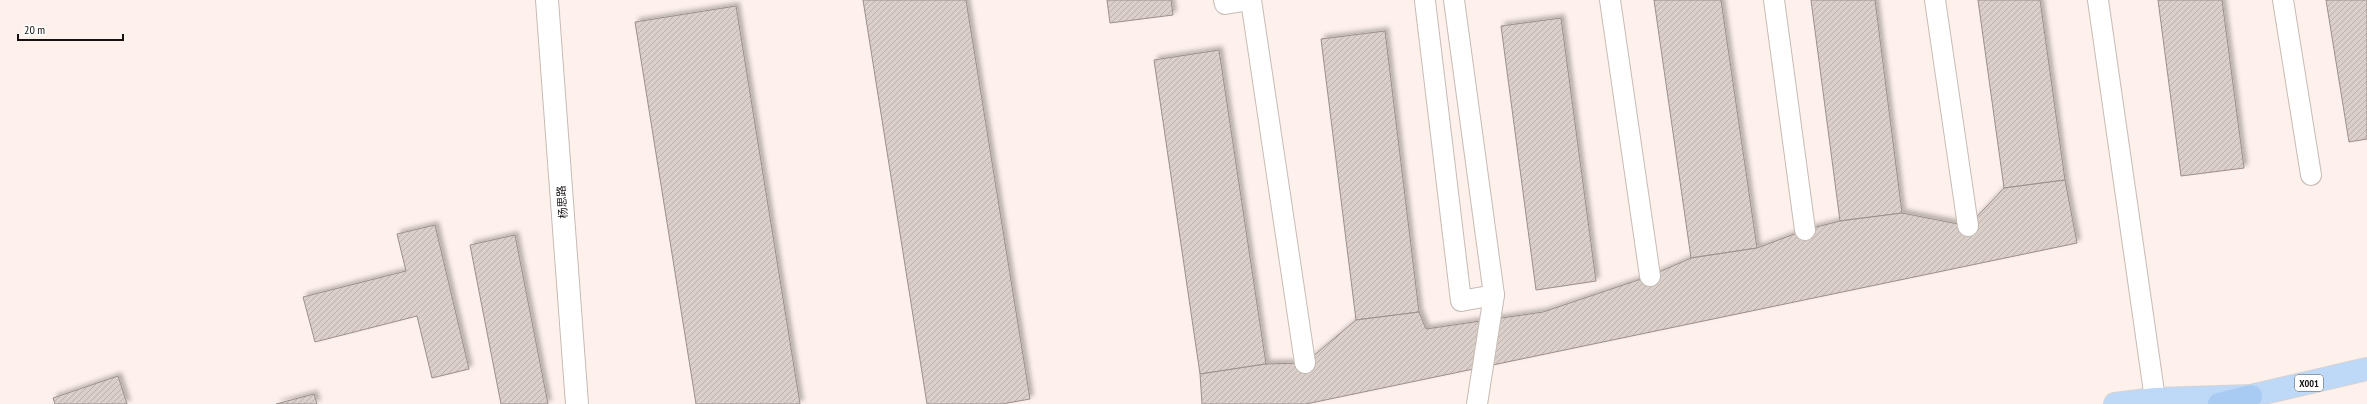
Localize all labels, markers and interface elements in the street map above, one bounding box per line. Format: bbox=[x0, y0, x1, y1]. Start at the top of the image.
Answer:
scale bar bbox=[18, 16, 123, 42]
text: 20 m bbox=[24, 22, 45, 37]
street label: 杨思路 bbox=[554, 185, 570, 219]
road number: X001 bbox=[2295, 375, 2323, 391]

